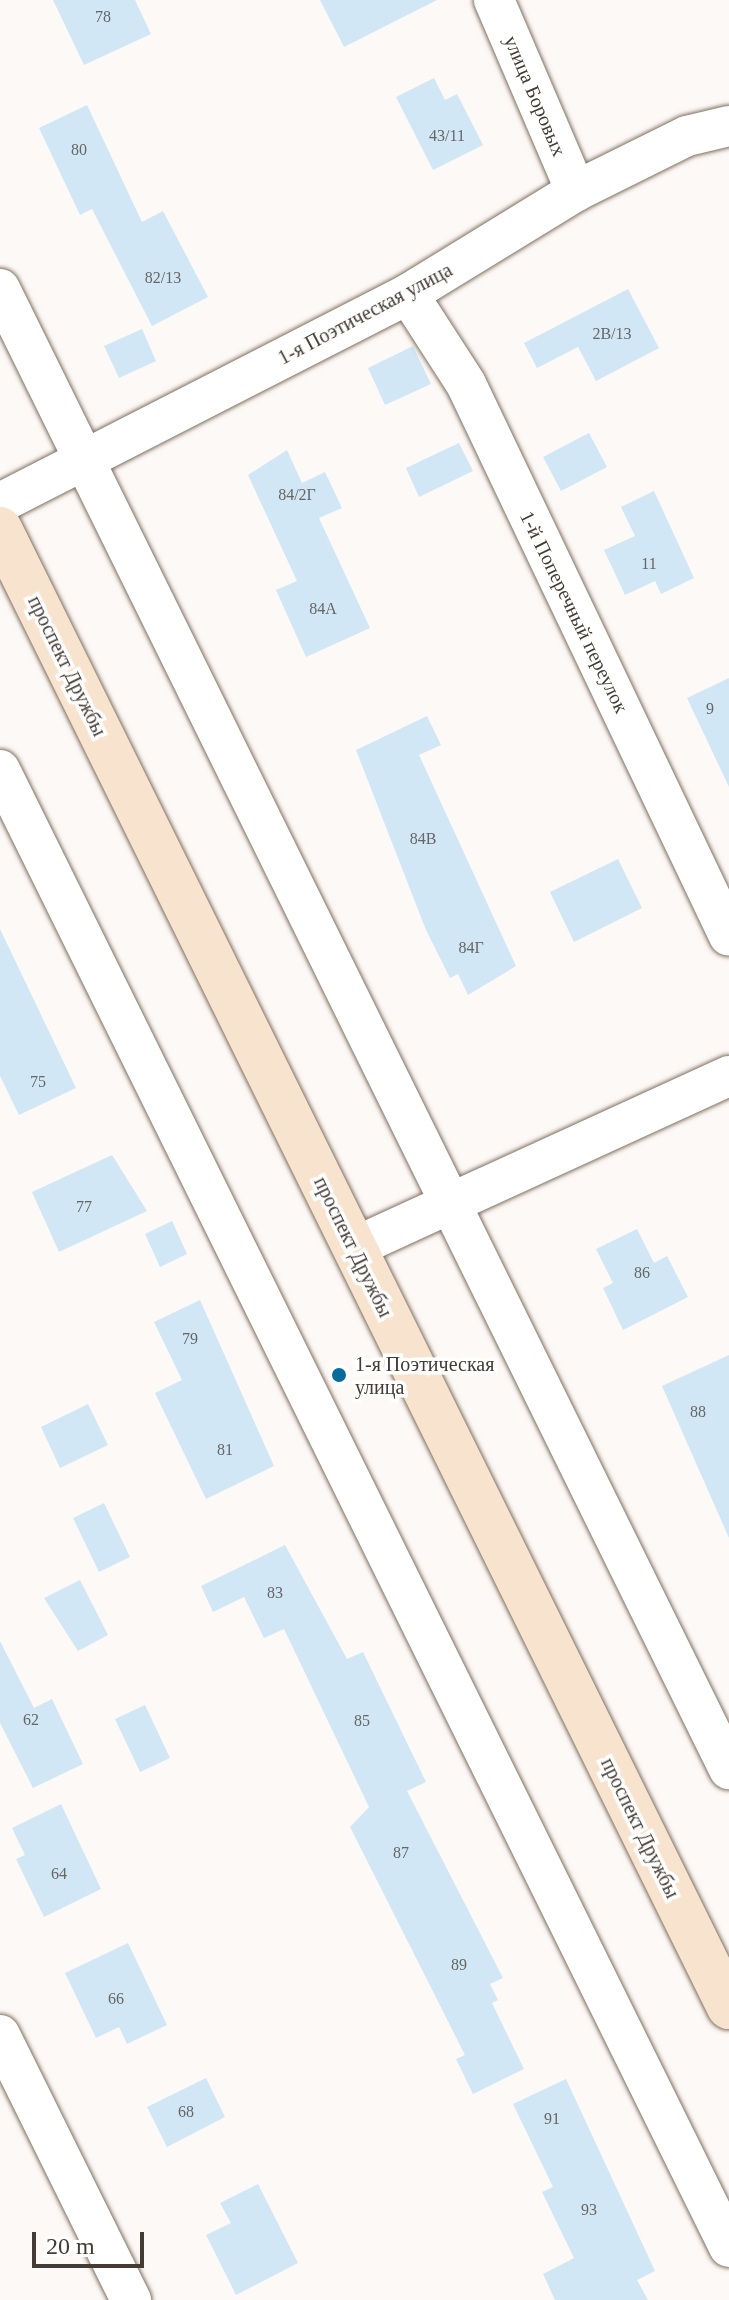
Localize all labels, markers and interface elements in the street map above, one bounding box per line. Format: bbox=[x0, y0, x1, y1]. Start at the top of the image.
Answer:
house number: 78 bbox=[95, 7, 111, 27]
street label: улица Боровых bbox=[499, 32, 571, 160]
house number: 43/11 bbox=[429, 126, 465, 146]
house number: 80 bbox=[71, 140, 87, 160]
street label: 1-я Поэтическая улица bbox=[274, 258, 456, 370]
house number: 82/13 bbox=[145, 268, 181, 288]
house number: 2В/13 bbox=[592, 324, 632, 344]
house number: 84/2Г bbox=[278, 485, 316, 505]
street label: 1-й Поперечный переулок bbox=[515, 507, 633, 717]
house number: 11 bbox=[641, 554, 657, 574]
street label: проспект Дружбы bbox=[23, 592, 111, 740]
house number: 84А bbox=[309, 599, 337, 619]
house number: 9 bbox=[706, 699, 714, 719]
house number: 84В bbox=[410, 829, 436, 849]
house number: 84Г bbox=[458, 938, 484, 958]
house number: 75 bbox=[30, 1072, 46, 1092]
street label: проспект Дружбы bbox=[309, 1173, 397, 1321]
house number: 77 bbox=[76, 1197, 92, 1217]
house number: 86 bbox=[634, 1263, 650, 1283]
house number: 79 bbox=[182, 1329, 198, 1349]
place label: 1-я Поэтическая улица bbox=[355, 1352, 494, 1399]
marker: 1-я Поэтическая улица bbox=[330, 1366, 348, 1384]
house number: 88 bbox=[690, 1402, 706, 1422]
house number: 81 bbox=[217, 1440, 233, 1460]
house number: 83 bbox=[267, 1583, 283, 1603]
house number: 62 bbox=[23, 1710, 39, 1730]
house number: 85 bbox=[354, 1711, 370, 1731]
street label: проспект Дружбы bbox=[596, 1754, 684, 1902]
house number: 87 bbox=[393, 1843, 409, 1863]
house number: 64 bbox=[51, 1864, 67, 1884]
house number: 89 bbox=[451, 1955, 467, 1975]
house number: 66 bbox=[108, 1989, 124, 2009]
house number: 68 bbox=[178, 2102, 194, 2122]
house number: 91 bbox=[544, 2109, 560, 2129]
house number: 93 bbox=[581, 2200, 597, 2220]
scale bar bbox=[36, 2216, 148, 2266]
text: 20 m bbox=[46, 2233, 95, 2259]

